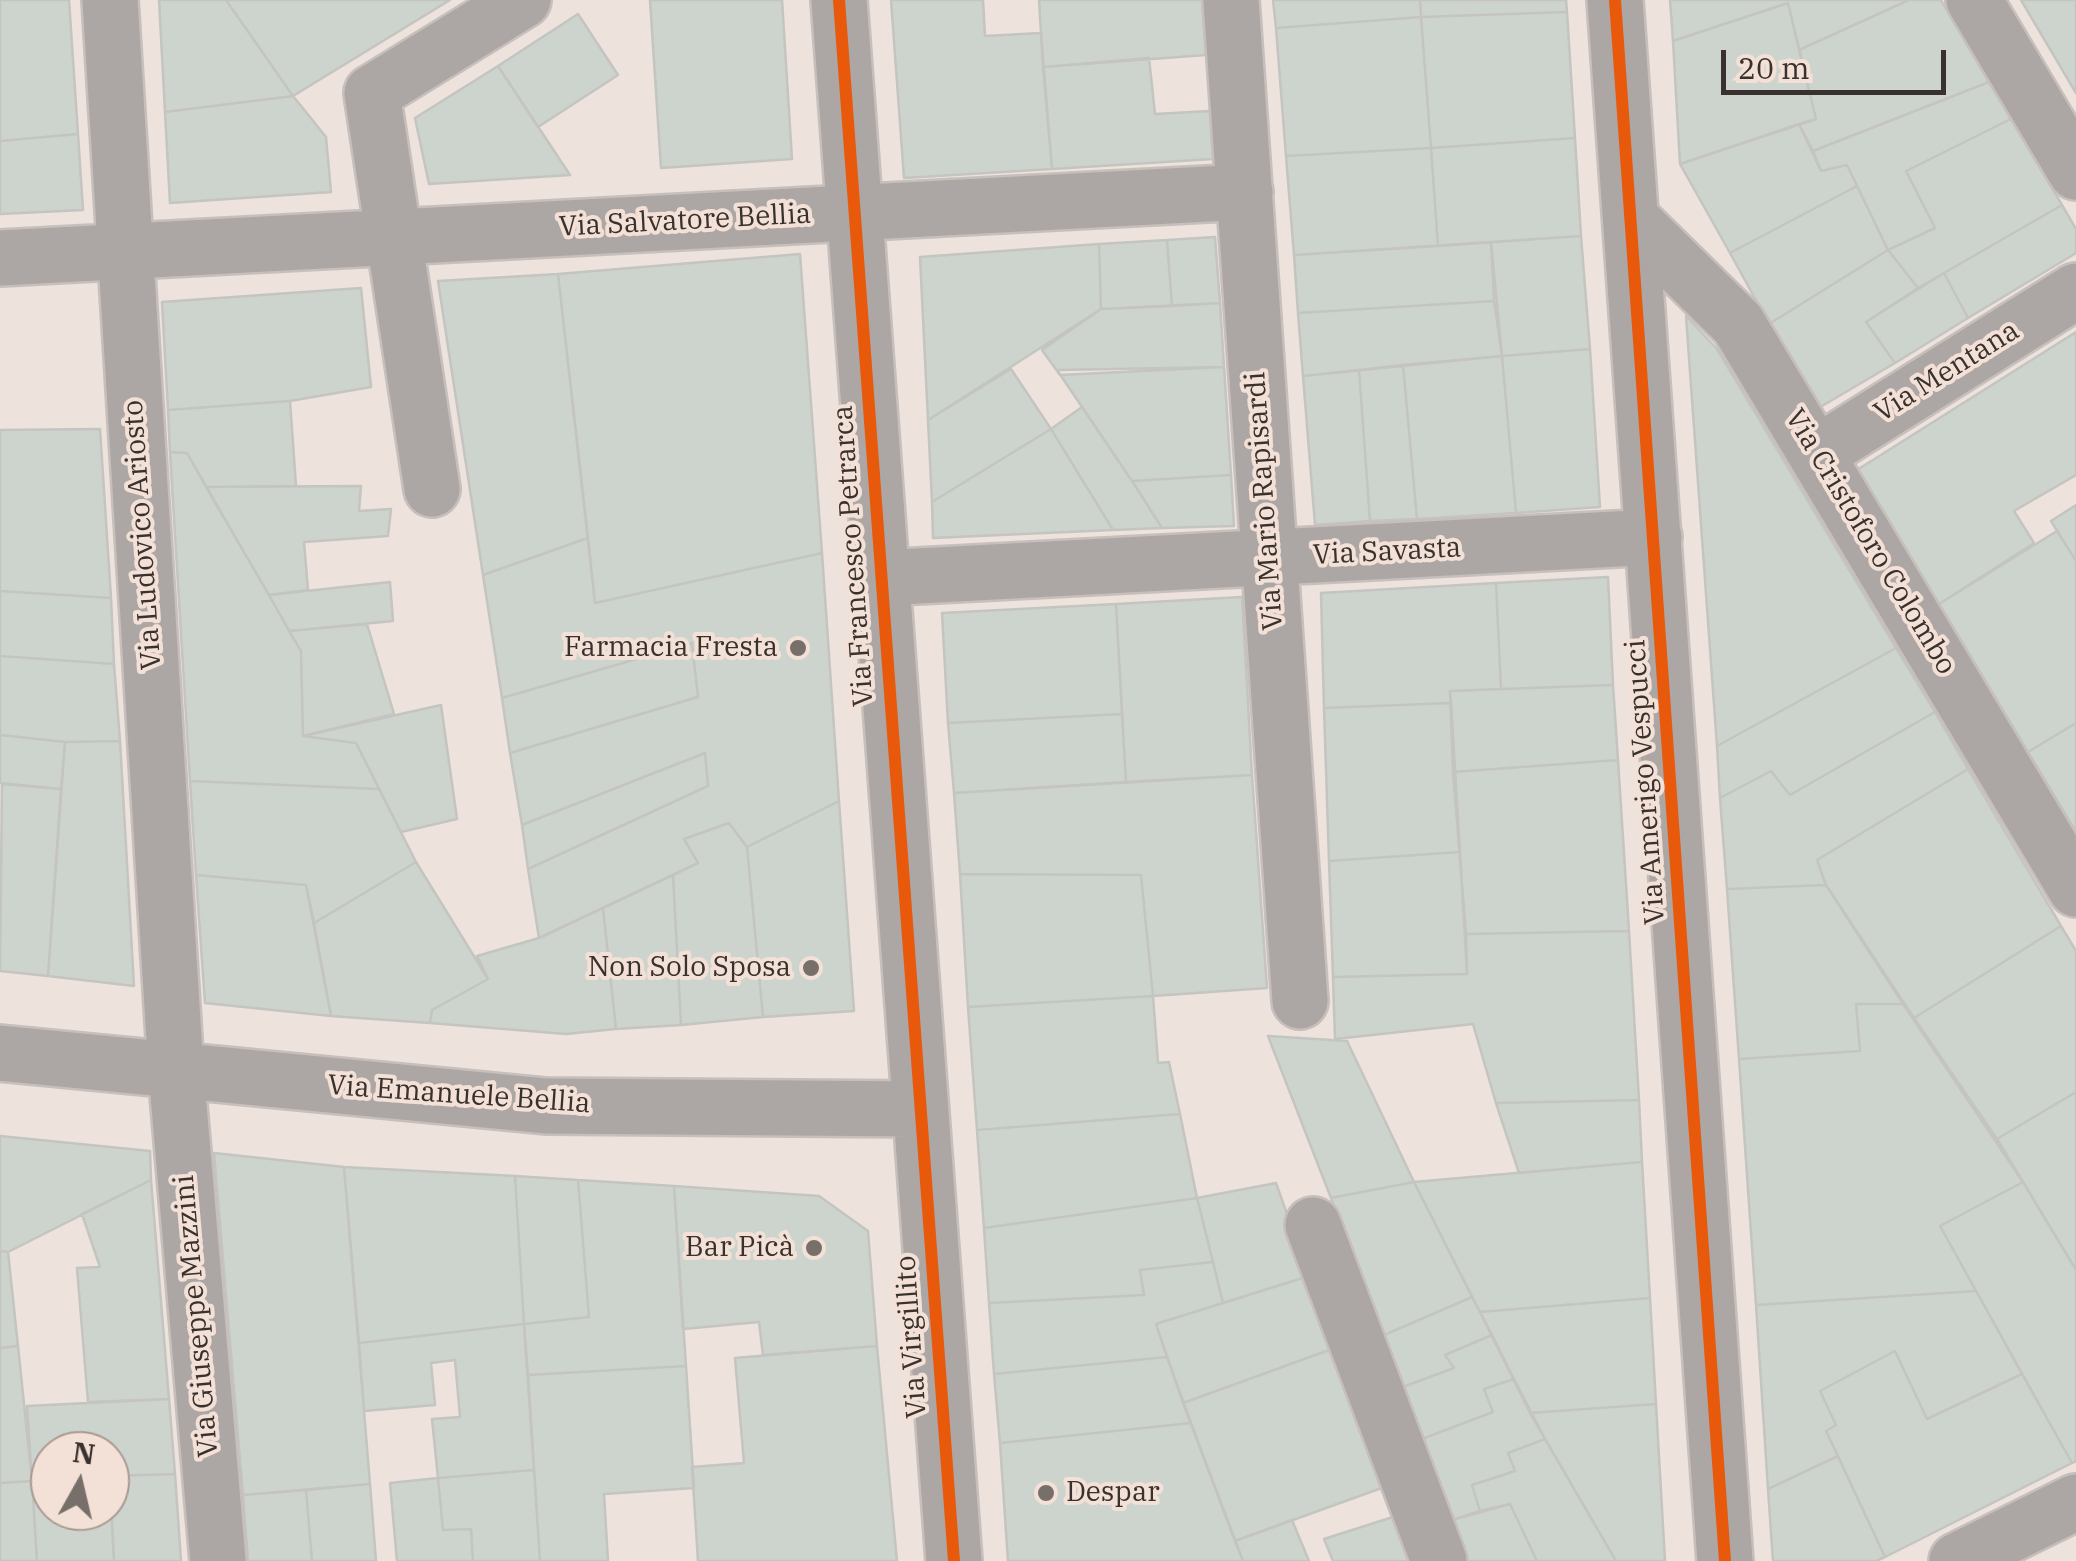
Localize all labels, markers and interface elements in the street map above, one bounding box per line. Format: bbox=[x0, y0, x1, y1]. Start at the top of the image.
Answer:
scale bar bbox=[1726, 30, 1951, 92]
text: 20 m bbox=[1738, 48, 1810, 87]
street label: Via Salvatore Bellia bbox=[558, 198, 812, 244]
street label: Via Mentana bbox=[1868, 314, 2026, 430]
street label: Via Mario Rapisardi bbox=[1239, 371, 1291, 631]
street label: Via Ludovico Ariosto bbox=[117, 399, 169, 671]
street label: Via Cristoforo Colombo bbox=[1777, 403, 1963, 681]
street label: Via Francesco Petrarca bbox=[827, 404, 881, 708]
street label: Via Savasta bbox=[1312, 531, 1462, 573]
place label: Farmacia Fresta bbox=[564, 631, 778, 665]
marker: Farmacia Fresta bbox=[787, 637, 809, 659]
street label: Via Amerigo Vespucci bbox=[1619, 638, 1673, 926]
place label: Non Solo Sposa bbox=[588, 951, 791, 985]
marker: Non Solo Sposa bbox=[800, 957, 822, 979]
street label: Via Emanuele Bellia bbox=[326, 1069, 592, 1121]
street label: Via Giuseppe Mazzini bbox=[168, 1173, 226, 1459]
place label: Bar Picà bbox=[685, 1231, 794, 1265]
marker: Bar Picà bbox=[803, 1237, 825, 1259]
street label: Via Virgillito bbox=[890, 1254, 934, 1420]
north arrow bbox=[30, 1431, 130, 1531]
text: N bbox=[70, 1433, 98, 1473]
place label: Despar bbox=[1066, 1476, 1160, 1510]
marker: Despar bbox=[1035, 1482, 1057, 1504]

